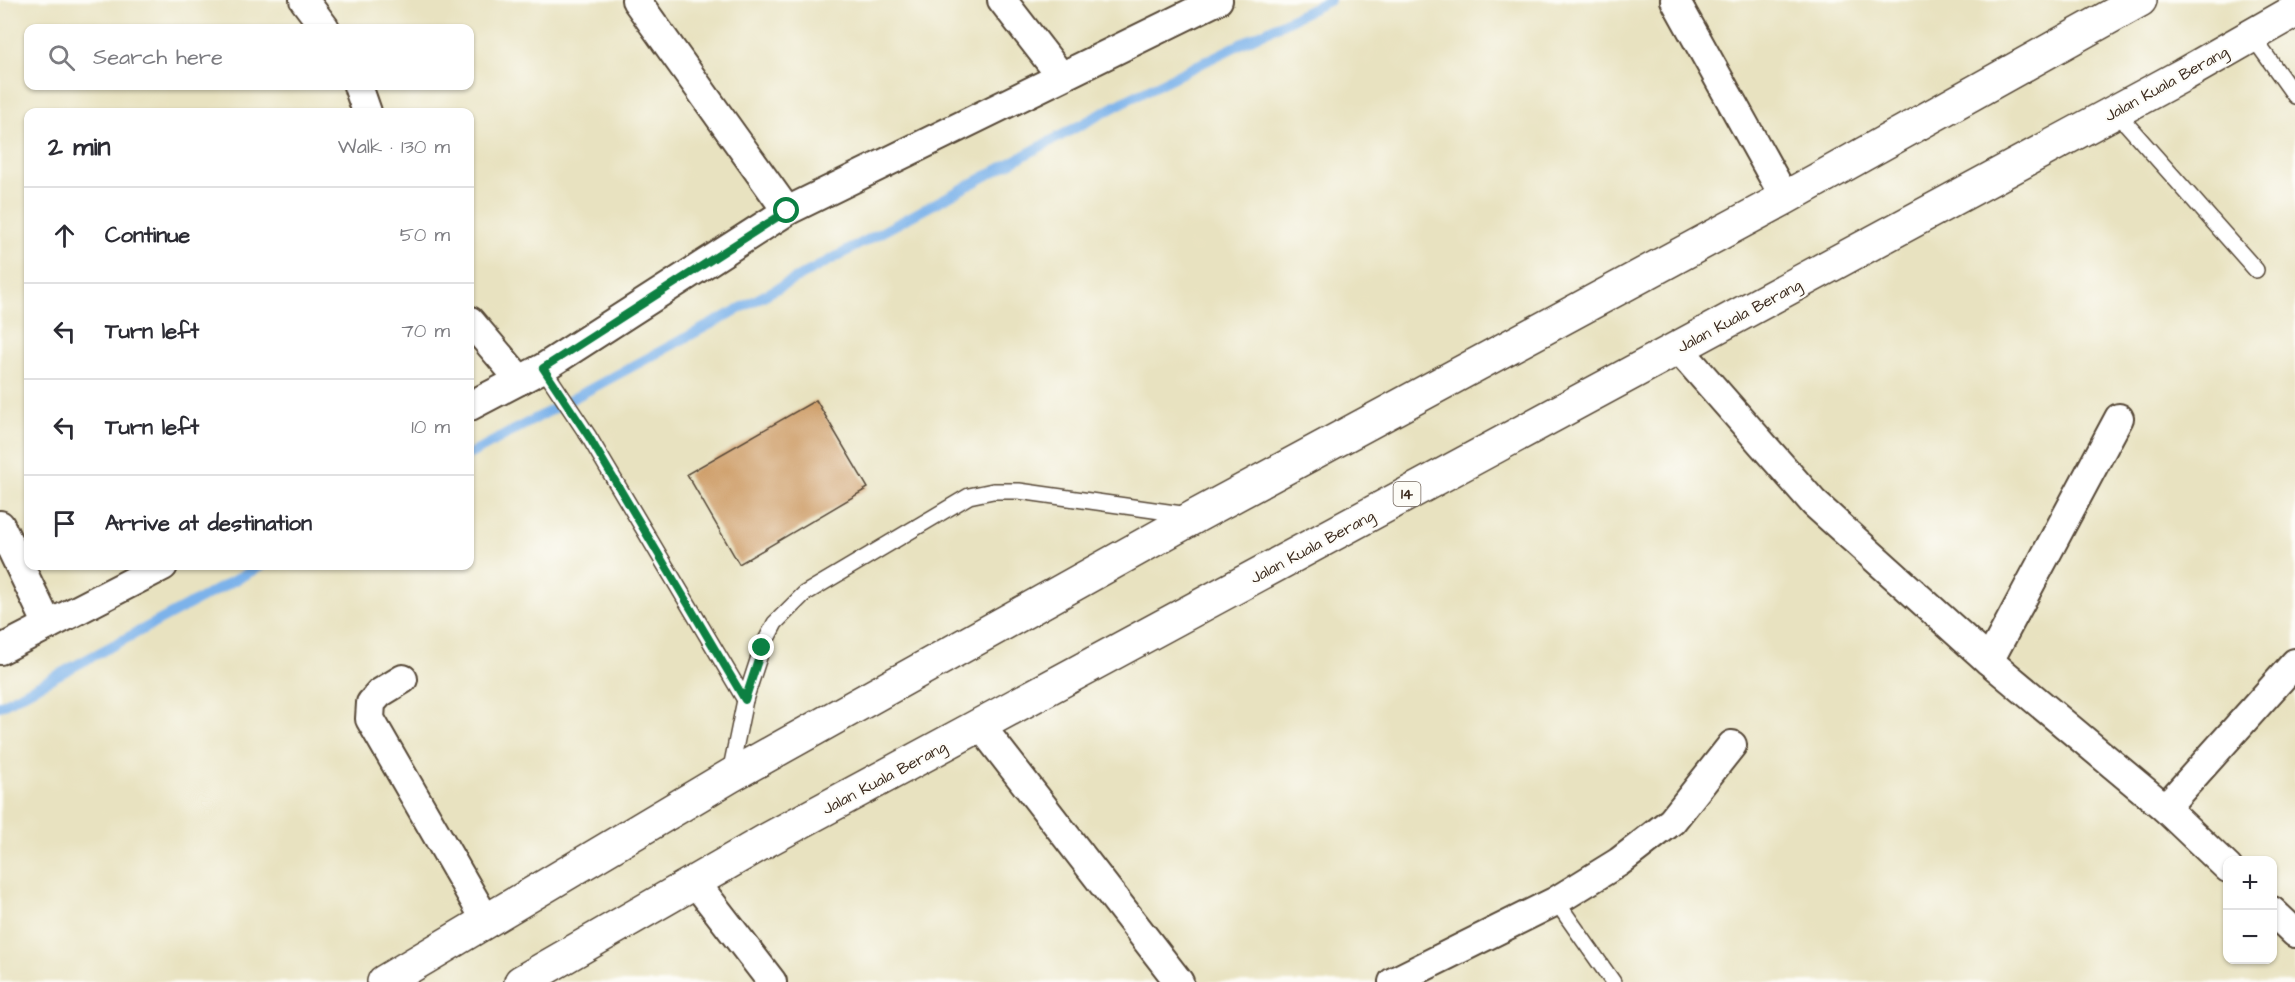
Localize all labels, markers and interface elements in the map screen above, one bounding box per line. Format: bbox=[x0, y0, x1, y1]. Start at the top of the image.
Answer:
search box bbox=[24, 24, 474, 90]
icon: search bbox=[45, 41, 78, 74]
street label: Jalan Kuala Berang bbox=[2101, 41, 2233, 128]
text: Search here bbox=[93, 42, 223, 73]
text: 2 min bbox=[48, 129, 110, 165]
text: Walk · 130 m bbox=[338, 133, 450, 161]
route start bbox=[773, 197, 799, 223]
icon: ahead bbox=[48, 219, 81, 252]
text: Continue bbox=[105, 220, 190, 251]
text: 50 m bbox=[400, 221, 450, 249]
street label: Jalan Kuala Berang bbox=[1673, 274, 1806, 359]
icon: left bbox=[48, 315, 81, 348]
text: Turn left bbox=[105, 316, 199, 347]
text: 70 m bbox=[402, 317, 450, 345]
icon: left bbox=[48, 411, 81, 444]
text: Turn left bbox=[105, 412, 199, 443]
text: 10 m bbox=[411, 413, 450, 441]
road number: 14 bbox=[1394, 482, 1420, 506]
street label: Jalan Kuala Berang bbox=[1246, 505, 1379, 590]
icon: arrive bbox=[48, 507, 81, 540]
text: Arrive at destination bbox=[105, 508, 312, 539]
route end bbox=[748, 634, 774, 660]
street label: Jalan Kuala Berang bbox=[818, 736, 951, 821]
map controls bbox=[2223, 856, 2277, 964]
button: + bbox=[2223, 856, 2277, 910]
button: − bbox=[2223, 910, 2277, 964]

